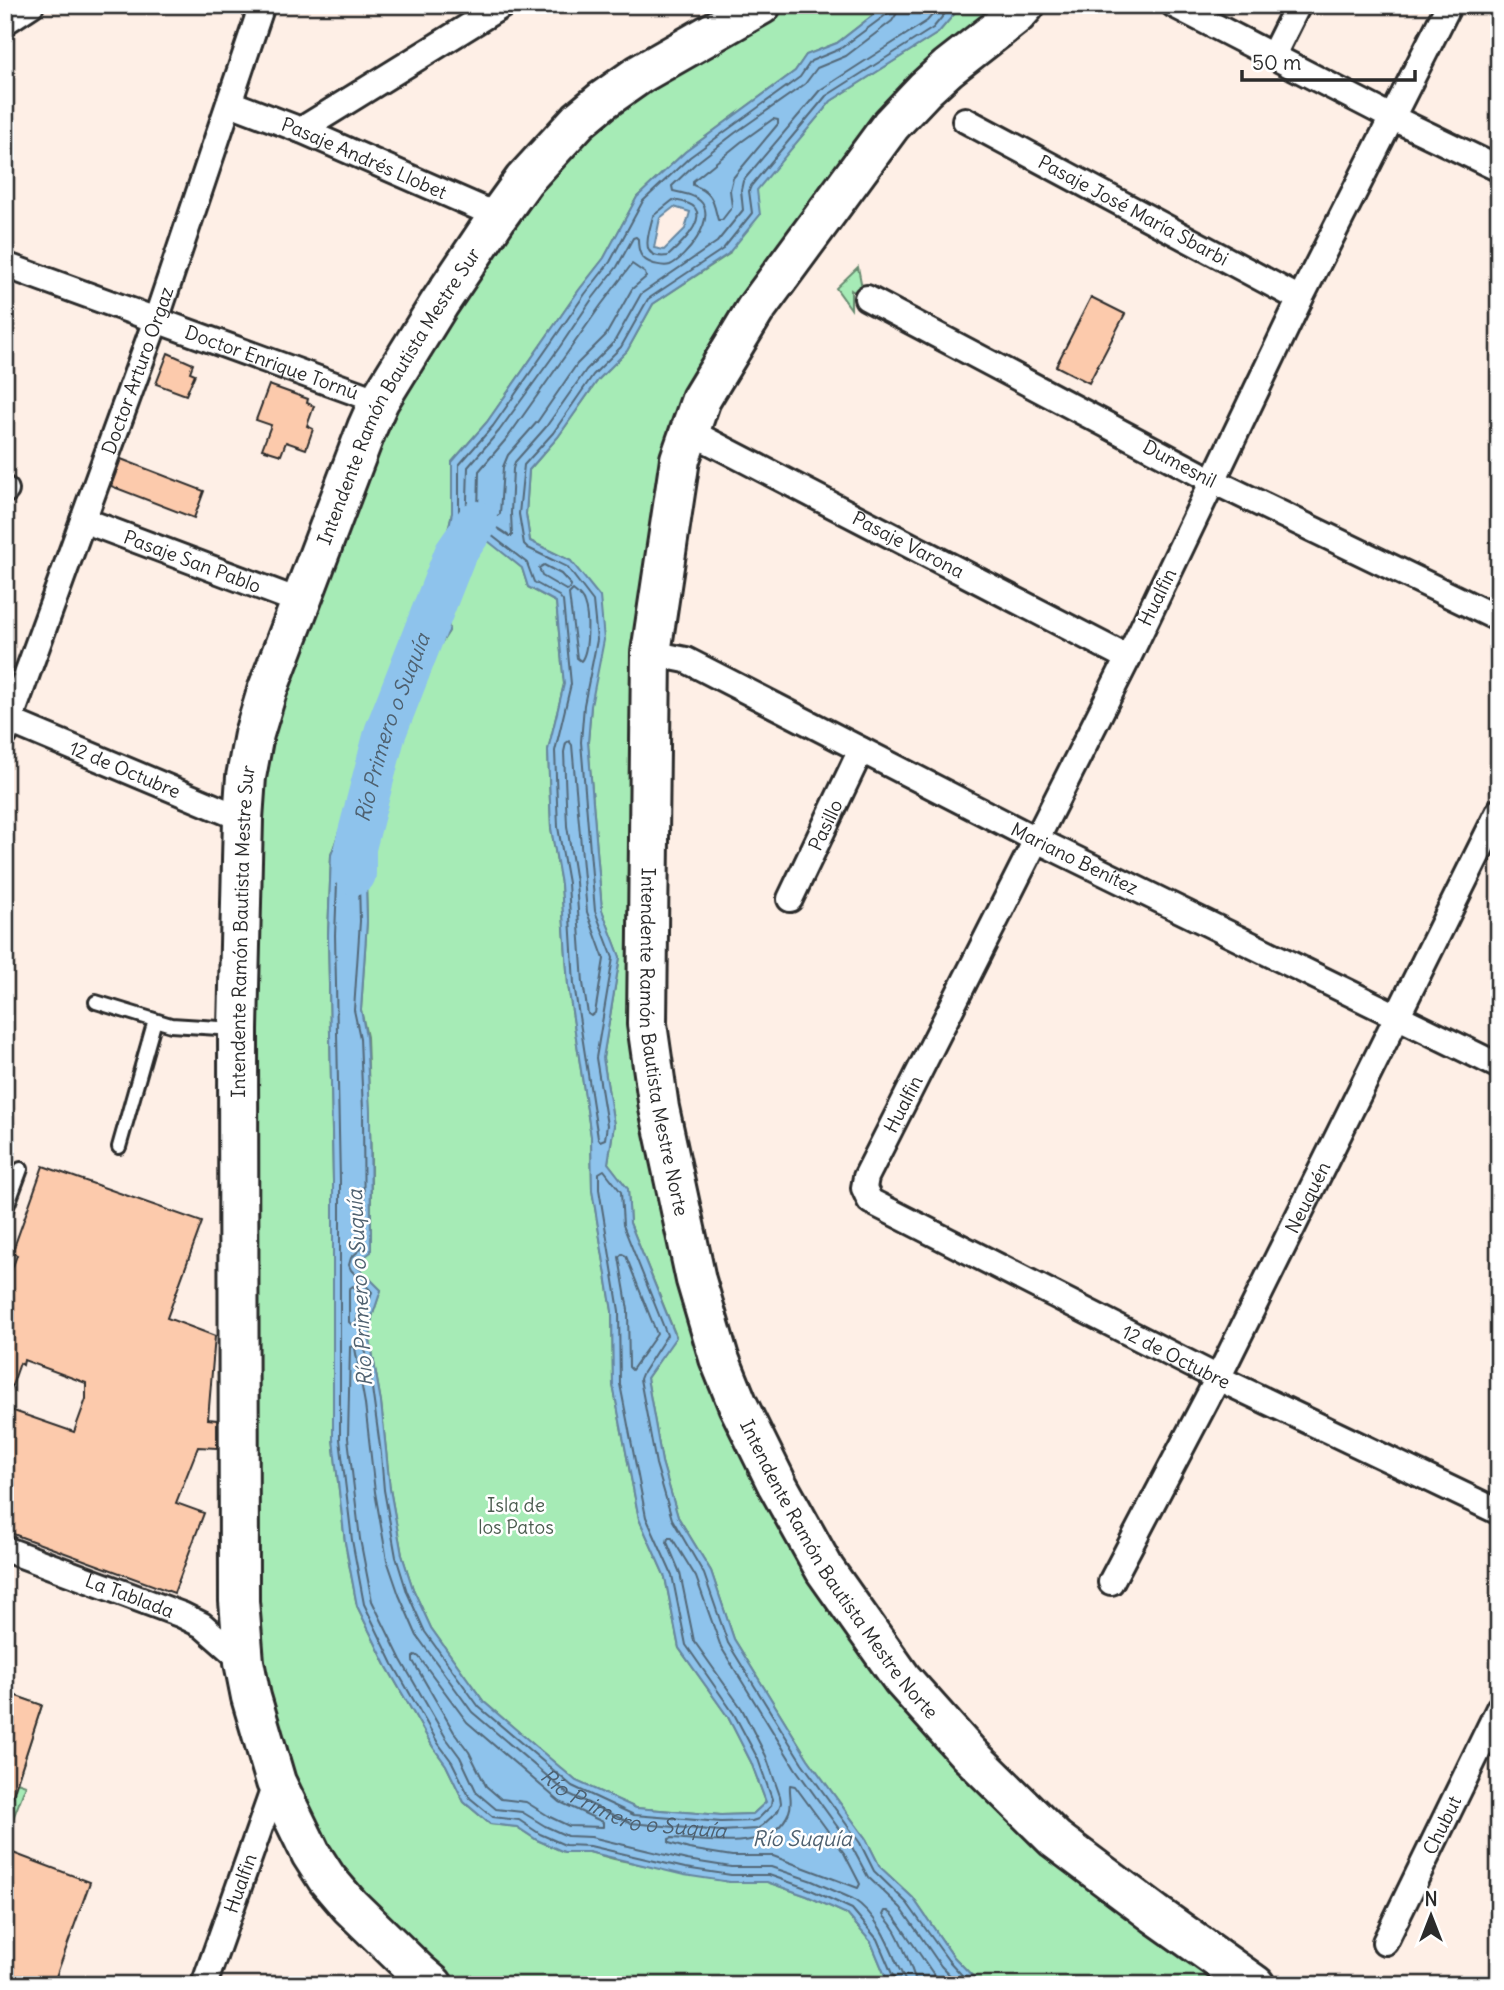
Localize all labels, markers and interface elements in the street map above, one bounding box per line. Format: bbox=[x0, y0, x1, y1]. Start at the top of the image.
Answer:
scale bar bbox=[1242, 38, 1415, 82]
text: 50 m bbox=[1252, 49, 1301, 76]
street label: Pasaje Andrés Llobet bbox=[278, 112, 451, 204]
street label: Pasaje José María Sbarbi bbox=[1034, 149, 1233, 271]
street label: Intendente Ramón Bautista Mestre Sur bbox=[312, 243, 485, 548]
street label: Doctor Arturo Orgaz bbox=[96, 283, 178, 457]
street label: Doctor Enrique Tornú bbox=[182, 320, 362, 405]
street label: Dumesnil bbox=[1139, 434, 1220, 493]
street label: Pasaje Varona bbox=[848, 506, 968, 583]
street label: Pasaje San Pablo bbox=[121, 524, 264, 598]
street label: Hualfin bbox=[1133, 564, 1181, 630]
water label: Río Primero o Suquía bbox=[348, 629, 436, 825]
street label: 12 de Octubre bbox=[66, 735, 184, 803]
street label: Intendente Ramón Bautista Mestre Sur bbox=[226, 763, 260, 1098]
street label: Pasillo bbox=[803, 795, 848, 854]
street label: Mariano Benítez bbox=[1007, 817, 1142, 900]
street label: Intendente Ramón Bautista Mestre Norte bbox=[635, 867, 694, 1218]
street label: Hualfin bbox=[878, 1071, 928, 1137]
street label: Neuquén bbox=[1280, 1157, 1335, 1237]
water label: Río Primero o Suquía bbox=[341, 1188, 378, 1387]
street label: 12 de Octubre bbox=[1118, 1319, 1234, 1394]
street label: Intendente Ramón Bautista Mestre Norte bbox=[735, 1416, 944, 1724]
park label: Isla de los Patos bbox=[478, 1493, 554, 1539]
street label: La Tablada bbox=[82, 1568, 177, 1623]
water label: Río Primero o Suquía bbox=[535, 1762, 728, 1844]
street label: Chubut bbox=[1417, 1792, 1466, 1858]
water label: Río Suquía bbox=[752, 1825, 853, 1852]
street label: Hualfin bbox=[219, 1850, 262, 1916]
north arrow bbox=[1396, 1882, 1466, 1952]
text: N bbox=[1424, 1887, 1438, 1911]

